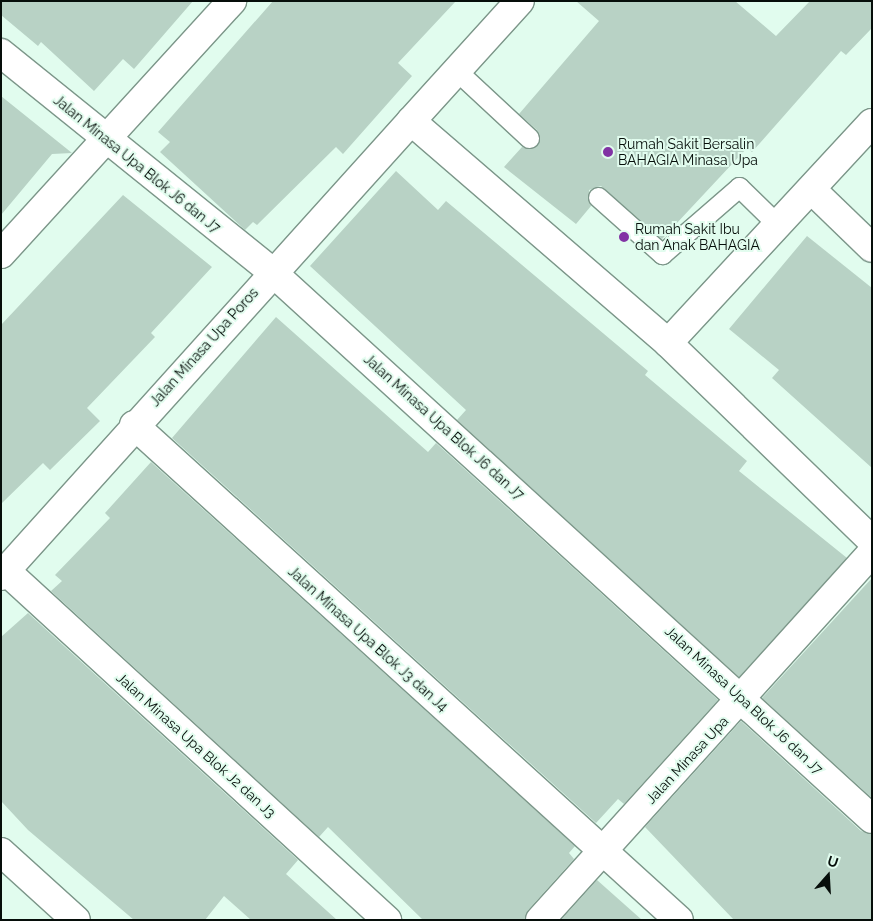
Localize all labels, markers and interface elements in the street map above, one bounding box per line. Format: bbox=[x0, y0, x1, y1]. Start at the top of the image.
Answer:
street label: Jalan Minasa Upa Blok J6 dan J7 bbox=[50, 91, 224, 237]
place label: Rumah Sakit Bersalin BAHAGIA Minasa Upa bbox=[618, 136, 758, 168]
marker: Rumah Sakit Bersalin BAHAGIA Minasa Upa bbox=[602, 146, 614, 158]
place label: Rumah Sakit Ibu dan Anak BAHAGIA bbox=[635, 221, 760, 253]
marker: Rumah Sakit Ibu dan Anak BAHAGIA bbox=[617, 230, 631, 244]
street label: Jalan Minasa Upa Poros bbox=[146, 284, 262, 410]
street label: Jalan Minasa Upa Blok J6 dan J7 bbox=[360, 350, 528, 504]
street label: Jalan Minasa Upa Blok J3 dan J4 bbox=[285, 563, 451, 715]
street label: Jalan Minasa Upa Blok J6 dan J7 bbox=[661, 622, 827, 778]
street label: Jalan Minasa Upa Blok J2 dan J3 bbox=[113, 669, 279, 821]
street label: Jalan Minasa Upa bbox=[642, 713, 732, 807]
north arrow bbox=[803, 851, 853, 901]
text: U bbox=[825, 853, 840, 871]

